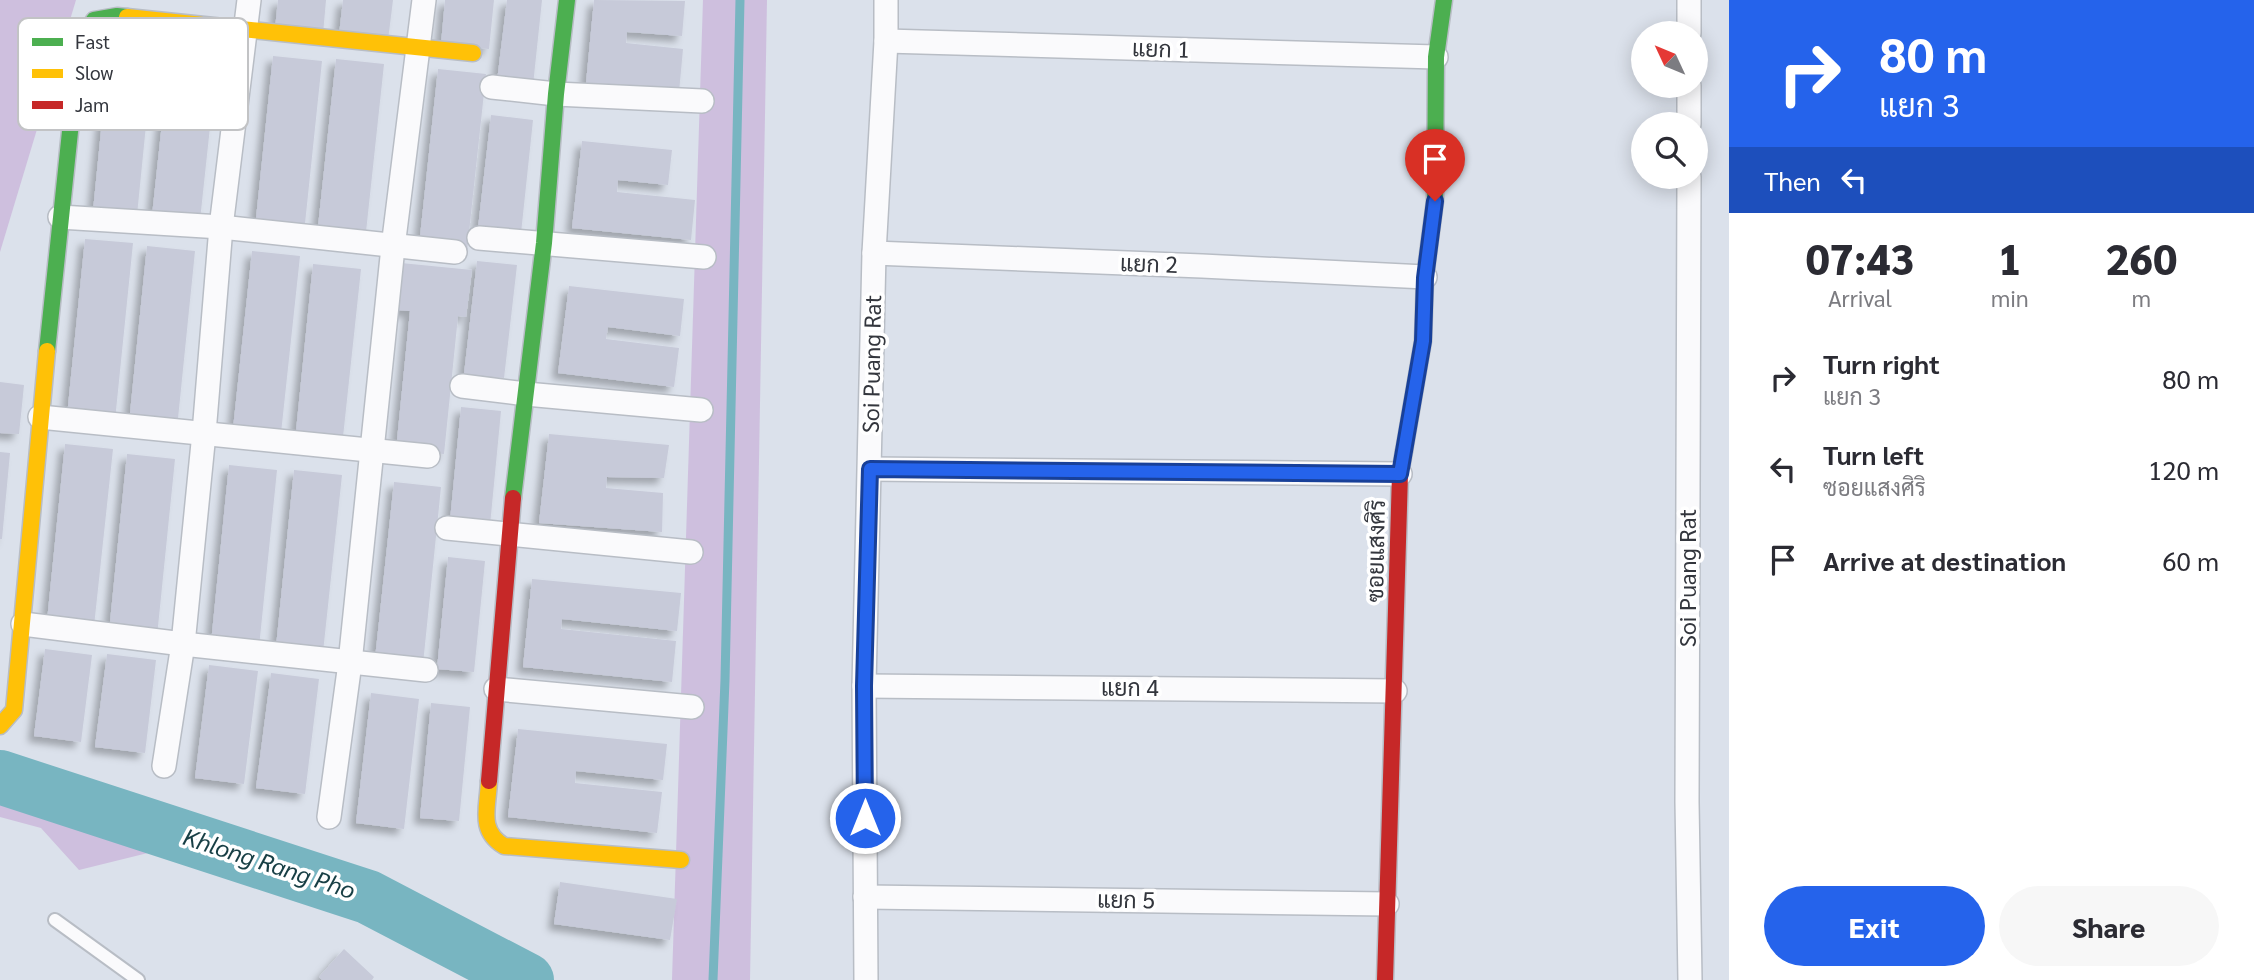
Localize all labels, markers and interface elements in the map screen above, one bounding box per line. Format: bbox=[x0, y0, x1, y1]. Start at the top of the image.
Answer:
legend bbox=[18, 18, 248, 130]
north arrow bbox=[1631, 21, 1708, 98]
map controls bbox=[1631, 21, 1708, 189]
text: 80 m bbox=[1879, 21, 1987, 84]
icon: right bbox=[1764, 28, 1855, 119]
text: Fast bbox=[75, 29, 110, 53]
street label: แยก 1 bbox=[1132, 31, 1191, 63]
text: Slow bbox=[75, 60, 114, 84]
text: แยก 3 bbox=[1879, 83, 1960, 124]
text: Jam bbox=[75, 92, 109, 116]
button: search bbox=[1631, 112, 1708, 189]
pin bbox=[1405, 129, 1465, 201]
icon: arrive bbox=[1416, 140, 1454, 178]
icon: left bbox=[1835, 161, 1873, 199]
text: Then bbox=[1764, 163, 1821, 197]
text: 07:43 bbox=[1806, 230, 1914, 285]
text: 1 bbox=[1998, 230, 2022, 285]
text: 260 bbox=[2105, 230, 2177, 285]
street label: แยก 2 bbox=[1120, 246, 1179, 278]
text: Arrival bbox=[1828, 282, 1892, 312]
text: min bbox=[1991, 282, 2029, 312]
text: m bbox=[2132, 282, 2151, 312]
street label: Soi Puang Rat bbox=[854, 295, 886, 433]
text: Turn right bbox=[1823, 346, 1940, 380]
icon: right bbox=[1764, 359, 1802, 397]
text: 80 m bbox=[2162, 361, 2219, 395]
text: แยก 3 bbox=[1823, 380, 1881, 410]
text: Turn left bbox=[1823, 437, 1924, 471]
icon: left bbox=[1764, 450, 1802, 488]
text: 120 m bbox=[2148, 452, 2219, 486]
text: ซอยแสงศิริ bbox=[1823, 471, 1926, 501]
street label: ซอยแสงศิริ bbox=[1358, 499, 1390, 603]
street label: Soi Puang Rat bbox=[1671, 509, 1701, 647]
icon: arrive bbox=[1764, 541, 1802, 579]
text: Arrive at destination bbox=[1823, 543, 2066, 577]
text: 60 m bbox=[2162, 543, 2219, 577]
street label: แยก 4 bbox=[1101, 671, 1159, 701]
position arrow bbox=[828, 781, 902, 855]
water label: Khlong Rang Pho bbox=[180, 819, 360, 905]
street label: แยก 5 bbox=[1097, 882, 1155, 914]
button: Exit bbox=[1764, 886, 1985, 966]
button: Share bbox=[1999, 886, 2219, 966]

